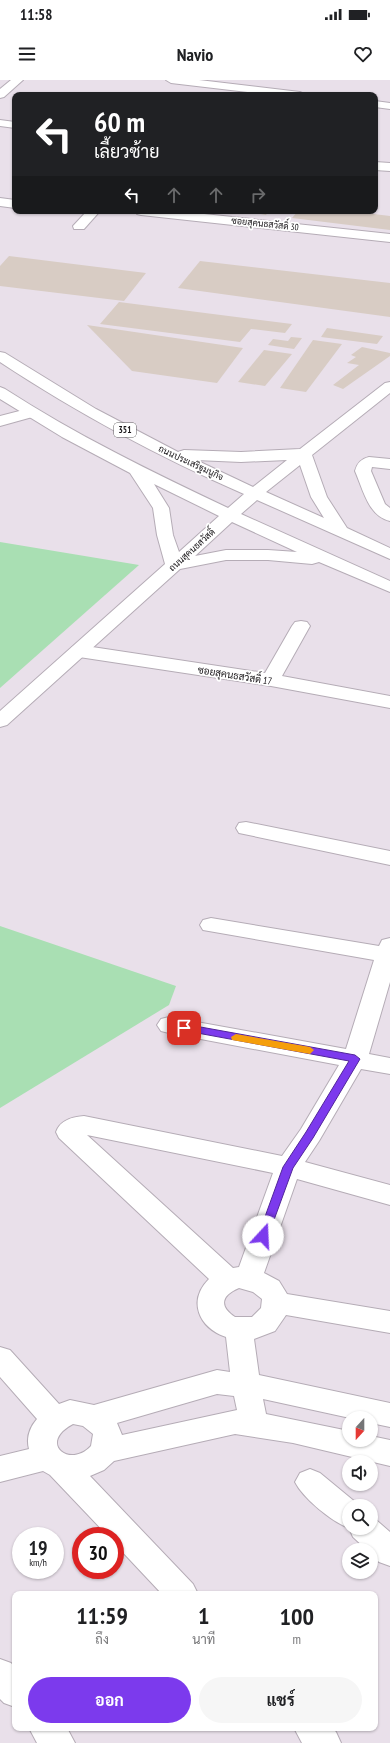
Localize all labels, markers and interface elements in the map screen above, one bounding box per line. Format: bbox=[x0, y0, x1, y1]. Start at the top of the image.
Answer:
text: 11:58 bbox=[20, 5, 52, 24]
icon: menu bbox=[16, 43, 38, 65]
text: Navio bbox=[177, 43, 213, 66]
icon: heart bbox=[352, 43, 374, 65]
text: 60 m bbox=[94, 103, 145, 140]
icon: left bbox=[28, 108, 80, 160]
text: เลี้ยวซ้าย bbox=[94, 140, 160, 163]
icon: left bbox=[121, 184, 143, 206]
icon: ahead bbox=[163, 184, 185, 206]
icon: ahead bbox=[205, 184, 227, 206]
icon: right bbox=[247, 184, 269, 206]
street label: ซอยสุคนธสวัสดิ์ 30 bbox=[231, 211, 300, 234]
road number: 351 bbox=[114, 423, 136, 437]
street label: ถนนประเสริฐมนูกิจ bbox=[157, 443, 225, 483]
street label: ถนนสุคนธสวัสดิ์ bbox=[164, 523, 218, 574]
street label: ซอยสุคนธสวัสดิ์ 17 bbox=[197, 661, 273, 689]
pin bbox=[167, 1011, 201, 1045]
icon: arrive bbox=[173, 1017, 195, 1039]
position arrow bbox=[242, 1215, 284, 1257]
north arrow bbox=[342, 1411, 378, 1447]
map controls bbox=[342, 1411, 378, 1579]
button: sound bbox=[342, 1455, 378, 1491]
button: search bbox=[342, 1499, 378, 1535]
speed limit sign: 30 bbox=[72, 1527, 124, 1579]
text: 19 bbox=[28, 1535, 48, 1561]
button: layers bbox=[342, 1543, 378, 1579]
text: km/h bbox=[29, 1556, 47, 1569]
text: 11:59 bbox=[76, 1600, 128, 1631]
text: 1 bbox=[198, 1600, 209, 1631]
text: 100 bbox=[279, 1601, 314, 1632]
text: ถึง bbox=[95, 1631, 109, 1648]
text: นาที bbox=[192, 1631, 215, 1648]
text: m bbox=[292, 1631, 301, 1648]
button: ออก bbox=[28, 1677, 191, 1723]
button: แชร์ bbox=[199, 1677, 362, 1723]

